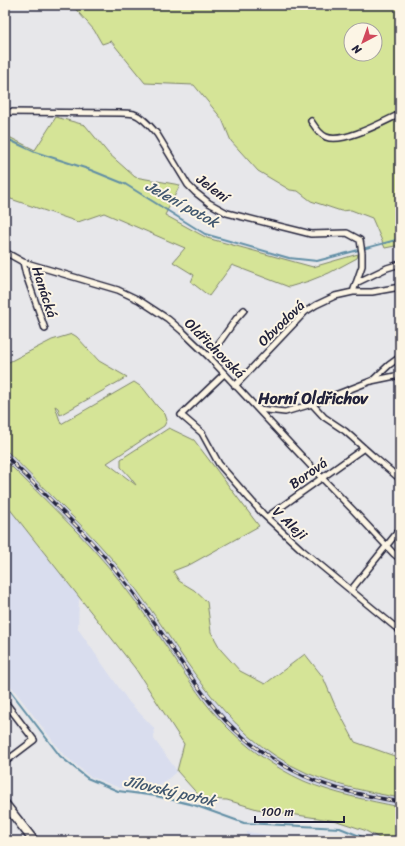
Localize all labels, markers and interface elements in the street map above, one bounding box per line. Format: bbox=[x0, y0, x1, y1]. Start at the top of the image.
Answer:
north arrow bbox=[343, 22, 383, 62]
text: N bbox=[347, 39, 367, 59]
street label: Jelení bbox=[190, 167, 236, 211]
water label: Jelení potok bbox=[141, 173, 225, 236]
street label: Hanácká bbox=[24, 263, 65, 321]
street label: Obvodová bbox=[252, 294, 311, 353]
street label: Oldřichovská bbox=[178, 312, 251, 385]
district label: Horní Oldřichov bbox=[257, 384, 369, 413]
street label: Borová bbox=[284, 451, 333, 496]
street label: V Aleji bbox=[266, 500, 314, 547]
water label: Jílovský potok bbox=[122, 768, 220, 815]
scale bar bbox=[255, 798, 344, 824]
text: 100 m bbox=[261, 801, 294, 823]

